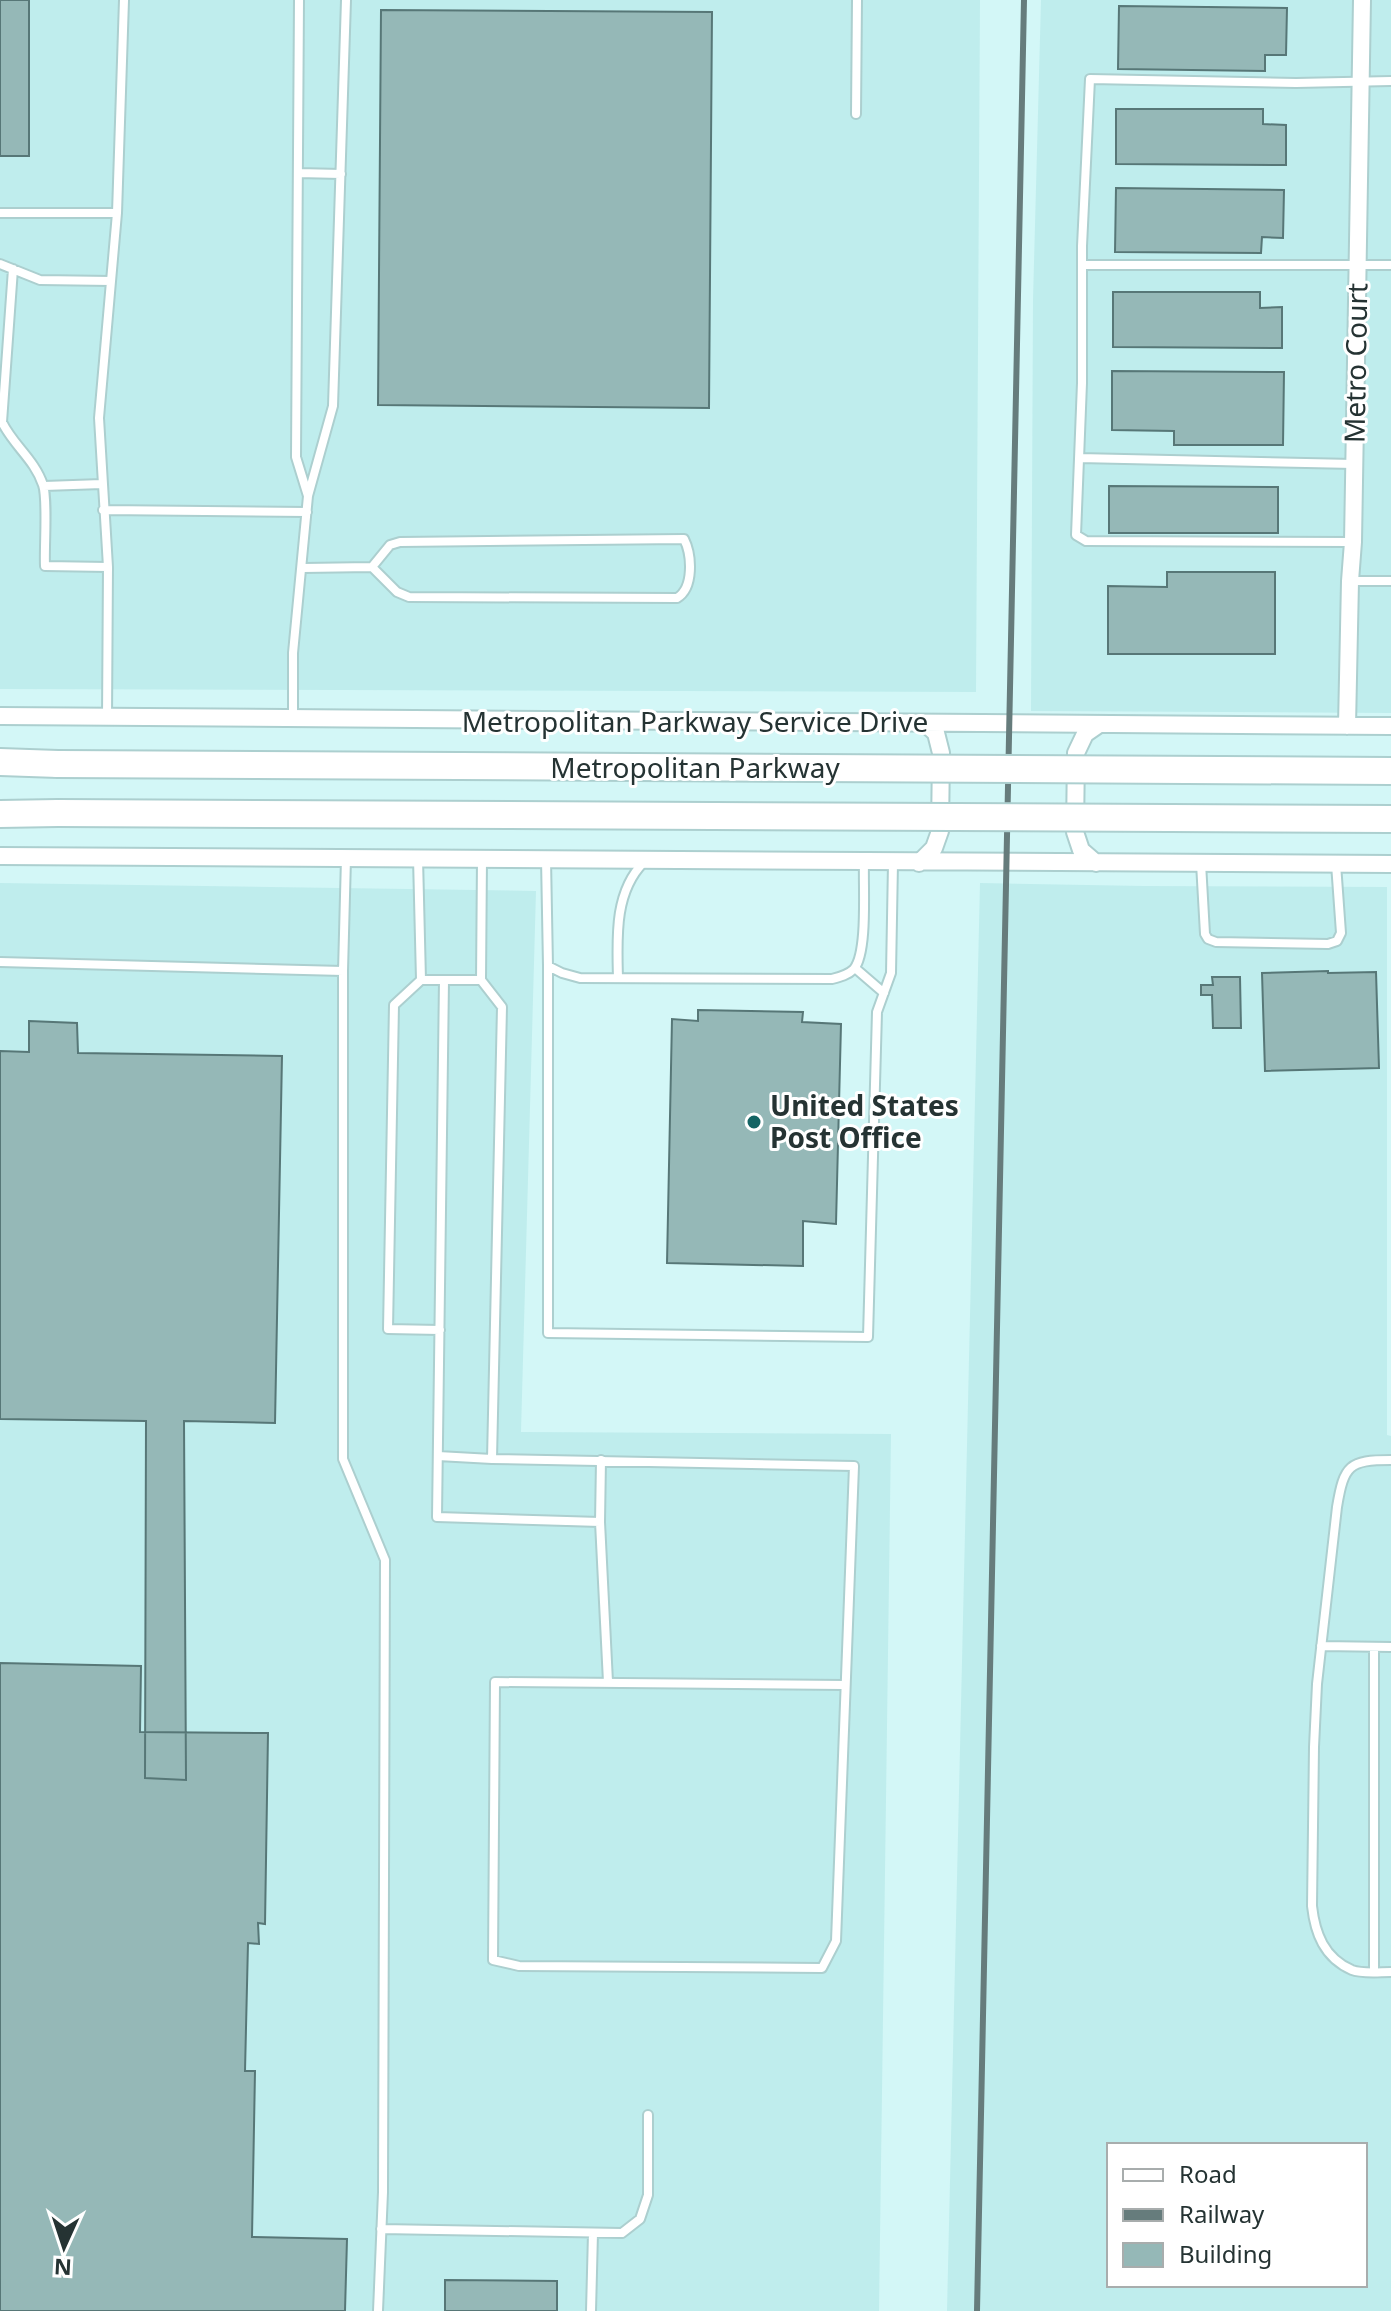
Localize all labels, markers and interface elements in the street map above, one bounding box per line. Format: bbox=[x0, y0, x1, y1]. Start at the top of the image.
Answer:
street label: Metro Court bbox=[1335, 283, 1375, 443]
street label: Metropolitan Parkway Service Drive bbox=[462, 702, 928, 740]
street label: Metropolitan Parkway bbox=[550, 748, 840, 786]
place label: United States Post Office bbox=[770, 1086, 959, 1156]
marker: United States Post Office bbox=[745, 1113, 763, 1131]
legend bbox=[1107, 2143, 1367, 2287]
text: Road bbox=[1179, 2157, 1237, 2190]
text: Railway bbox=[1179, 2197, 1265, 2230]
north arrow bbox=[24, 2207, 104, 2287]
text: Building bbox=[1179, 2237, 1272, 2270]
text: N bbox=[53, 2253, 73, 2283]

